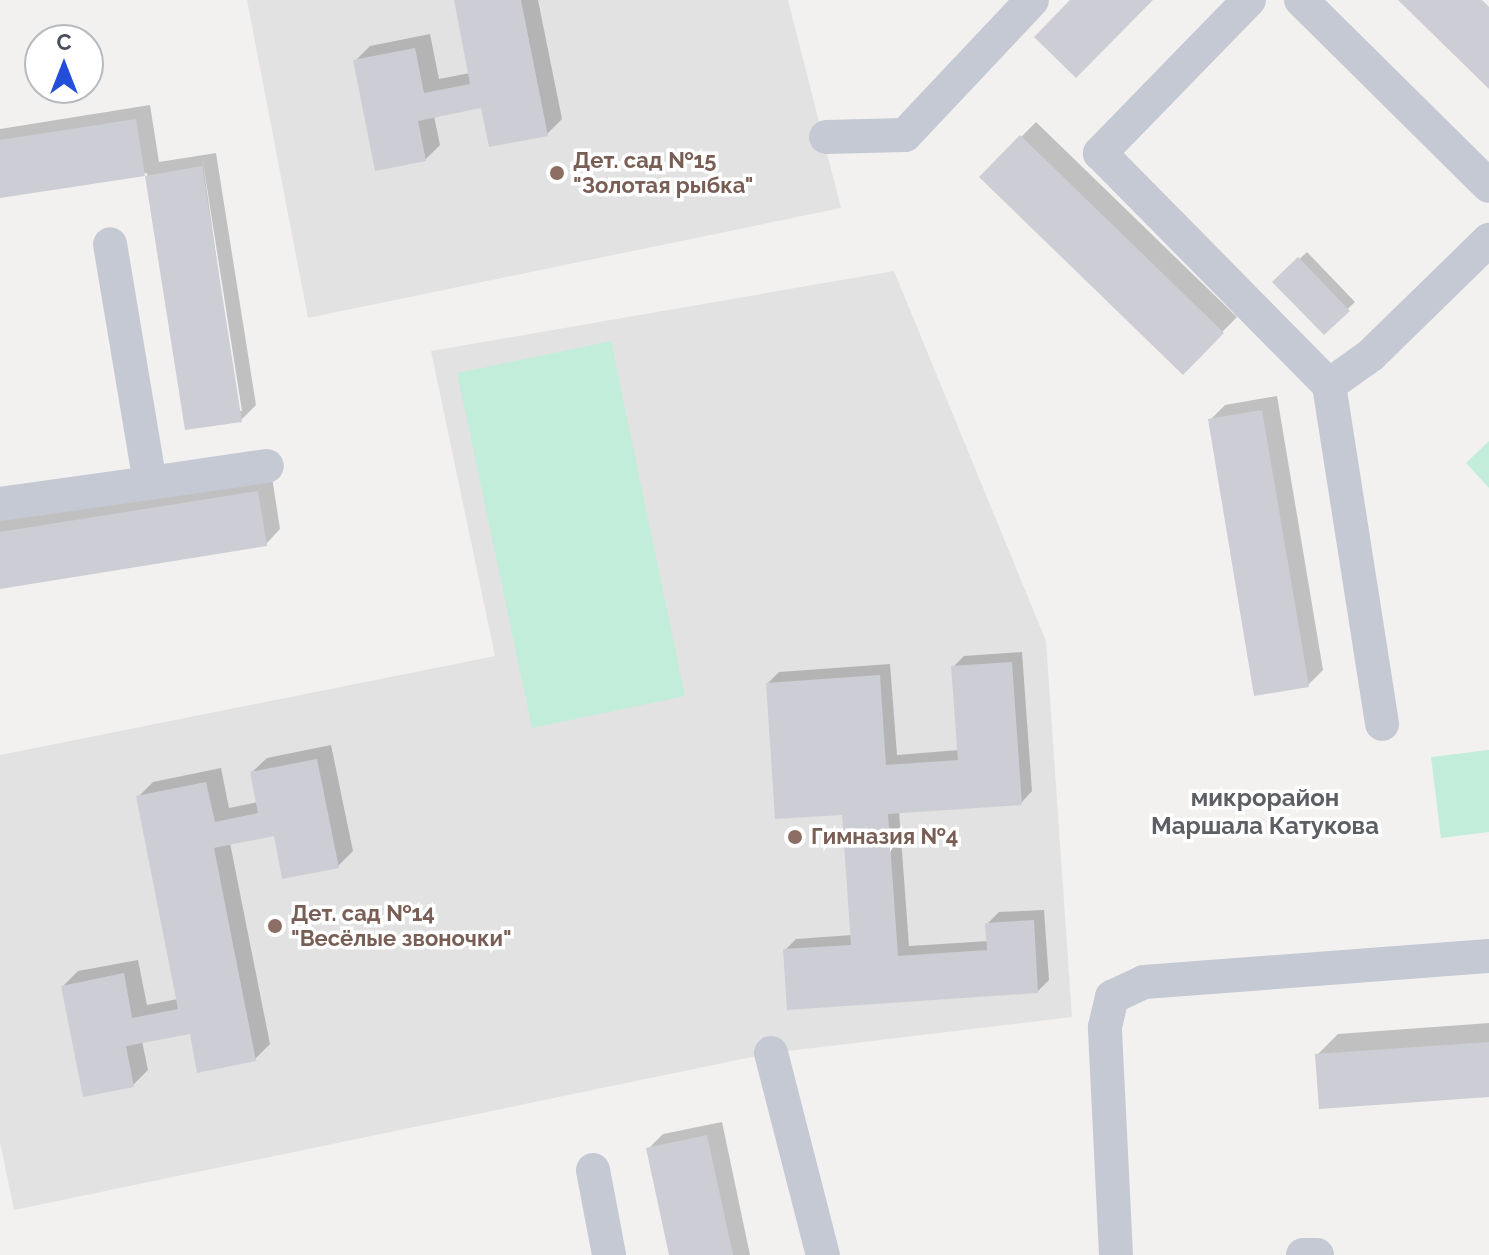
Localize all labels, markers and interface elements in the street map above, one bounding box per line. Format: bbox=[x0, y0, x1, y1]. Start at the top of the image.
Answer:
north arrow bbox=[24, 24, 104, 104]
text: С bbox=[56, 29, 72, 55]
place label: Дет. сад №15 "Золотая рыбка" bbox=[573, 147, 753, 198]
marker: Дет. сад №15 "Золотая рыбка" bbox=[548, 164, 566, 182]
district label: микрорайон Маршала Катукова bbox=[1151, 784, 1379, 840]
place label: Гимназия №4 bbox=[811, 824, 958, 850]
marker: Гимназия №4 bbox=[786, 828, 804, 846]
place label: Дет. сад №14 "Весёлые звоночки" bbox=[291, 900, 512, 952]
marker: Дет. сад №14 "Весёлые звоночки" bbox=[266, 917, 284, 935]

